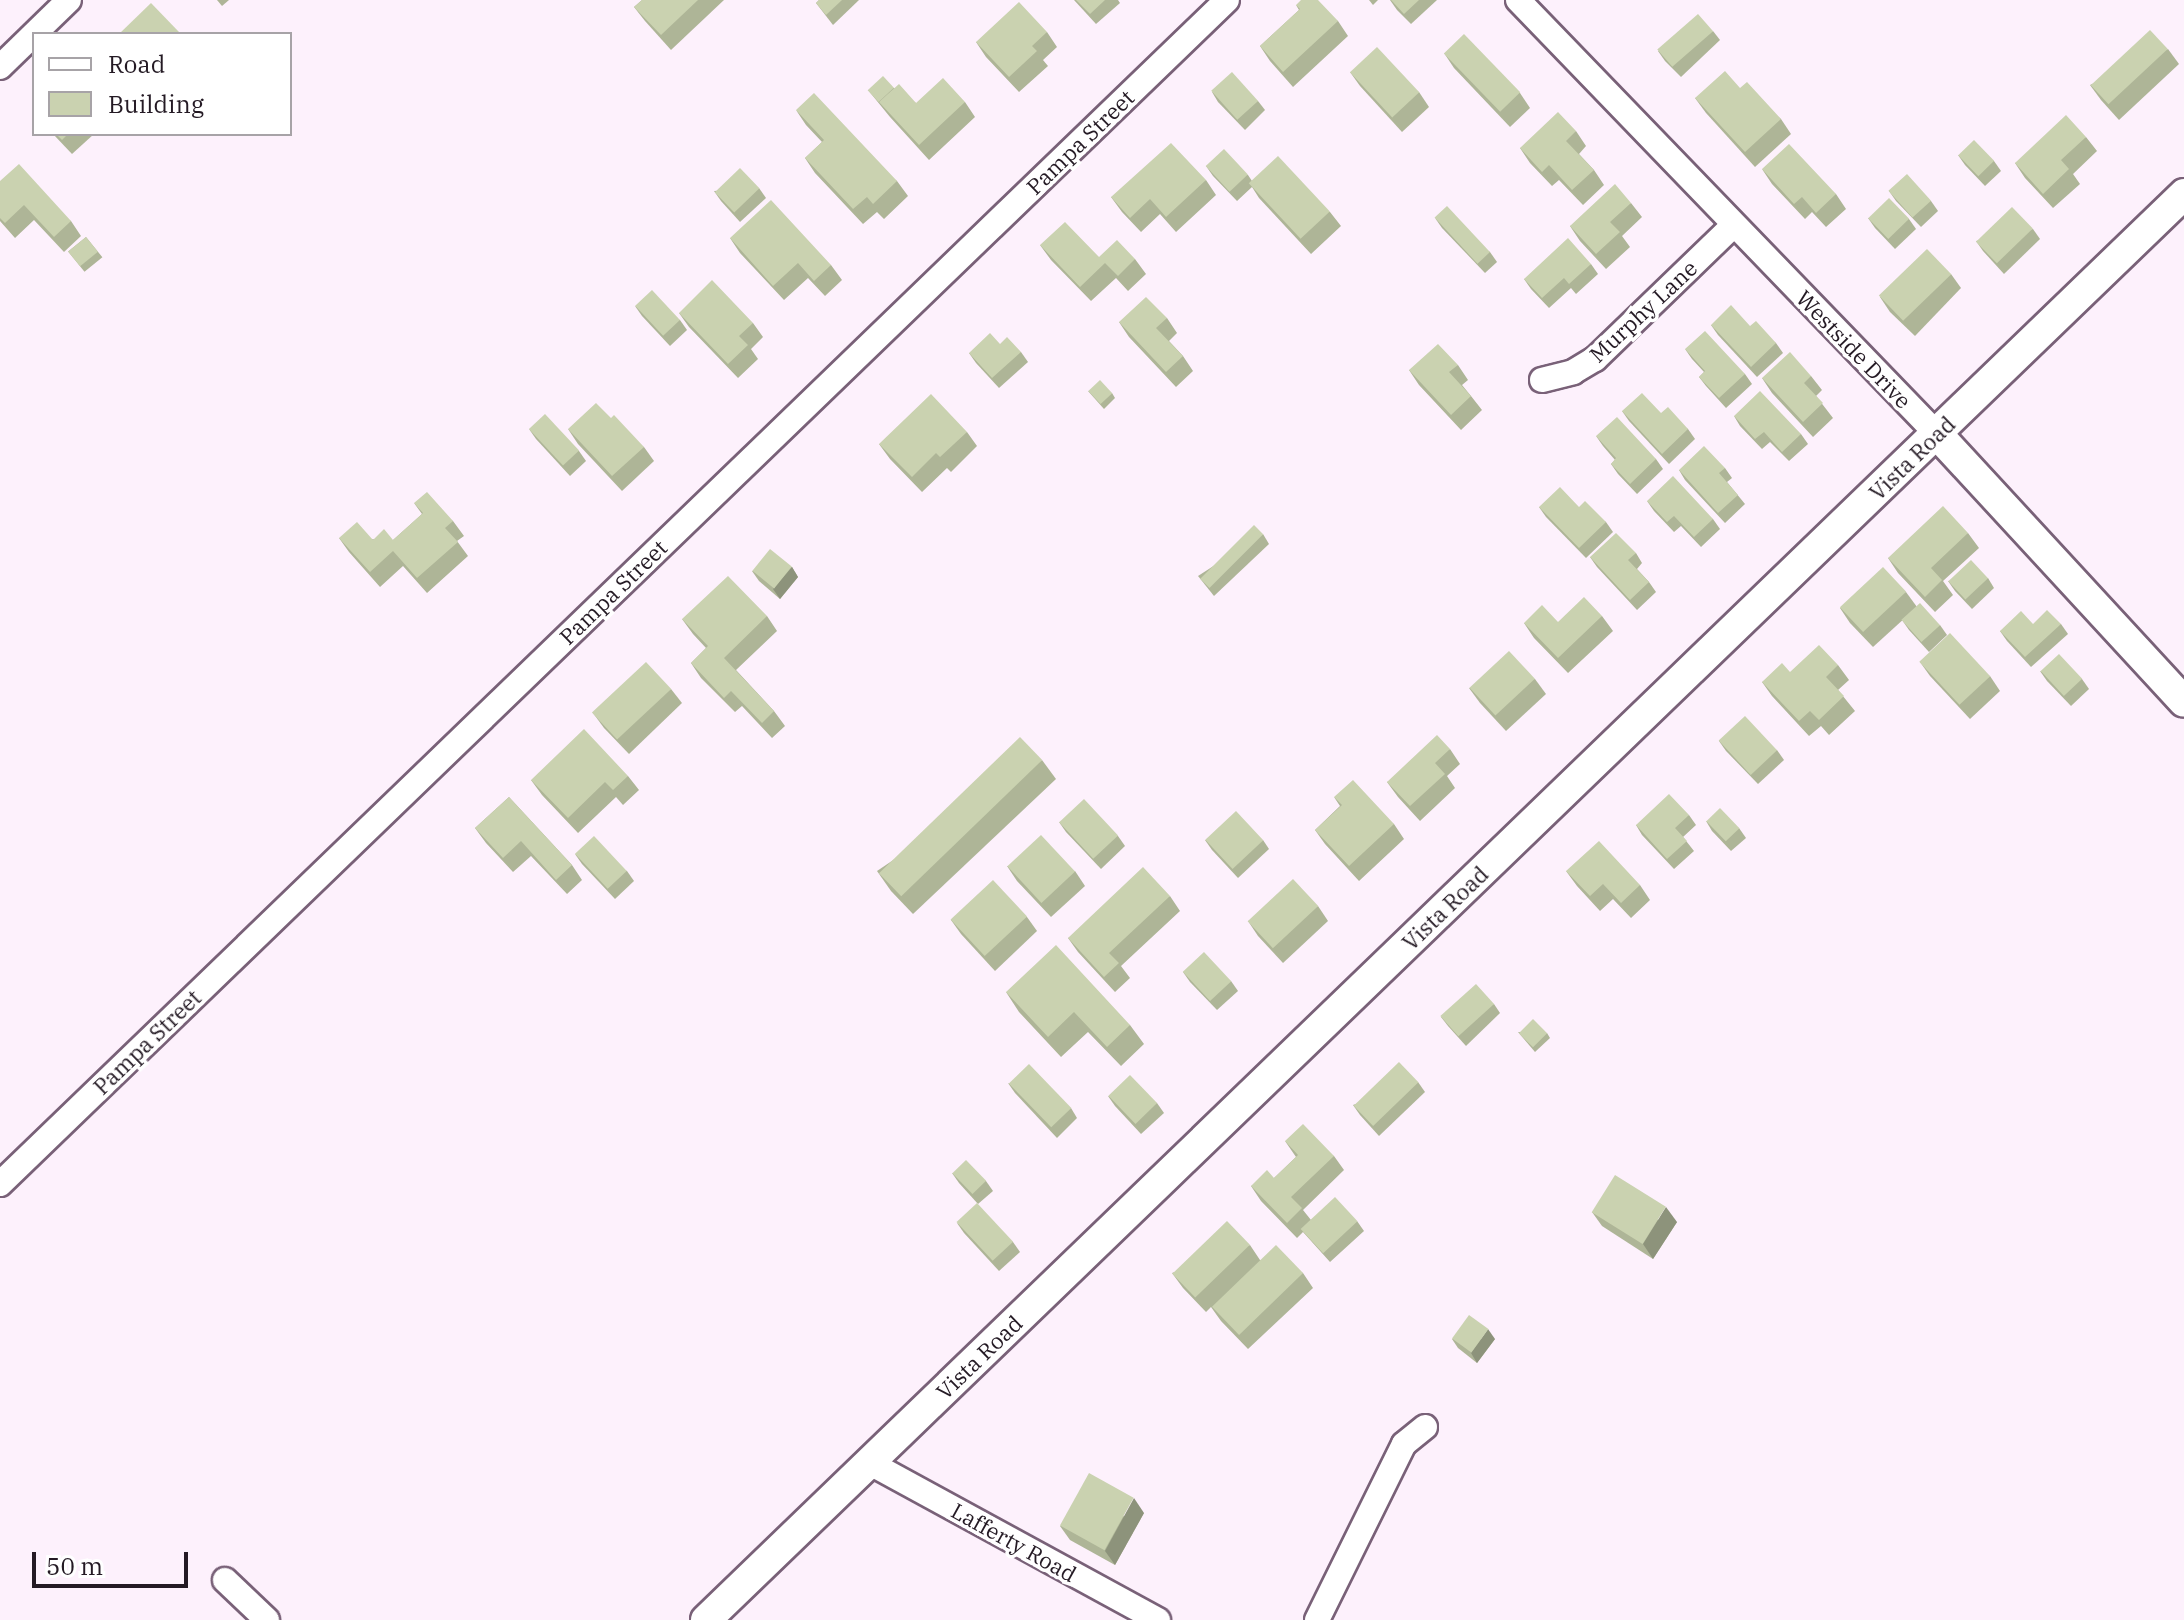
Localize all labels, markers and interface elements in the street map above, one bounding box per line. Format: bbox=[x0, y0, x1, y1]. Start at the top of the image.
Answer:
legend bbox=[32, 32, 292, 136]
text: Road bbox=[108, 48, 165, 80]
street label: Pampa Street bbox=[1021, 84, 1139, 200]
text: Building bbox=[108, 88, 204, 120]
street label: Murphy Lane bbox=[1584, 255, 1702, 367]
street label: Westside Drive bbox=[1791, 284, 1917, 414]
street label: Vista Road bbox=[1864, 411, 1960, 505]
street label: Pampa Street bbox=[554, 534, 672, 650]
street label: Vista Road bbox=[1397, 861, 1493, 955]
street label: Pampa Street bbox=[88, 984, 206, 1100]
street label: Vista Road bbox=[931, 1310, 1027, 1404]
street label: Lafferty Road bbox=[947, 1497, 1081, 1587]
scale bar bbox=[36, 1536, 192, 1586]
text: 50 m bbox=[46, 1550, 103, 1582]

